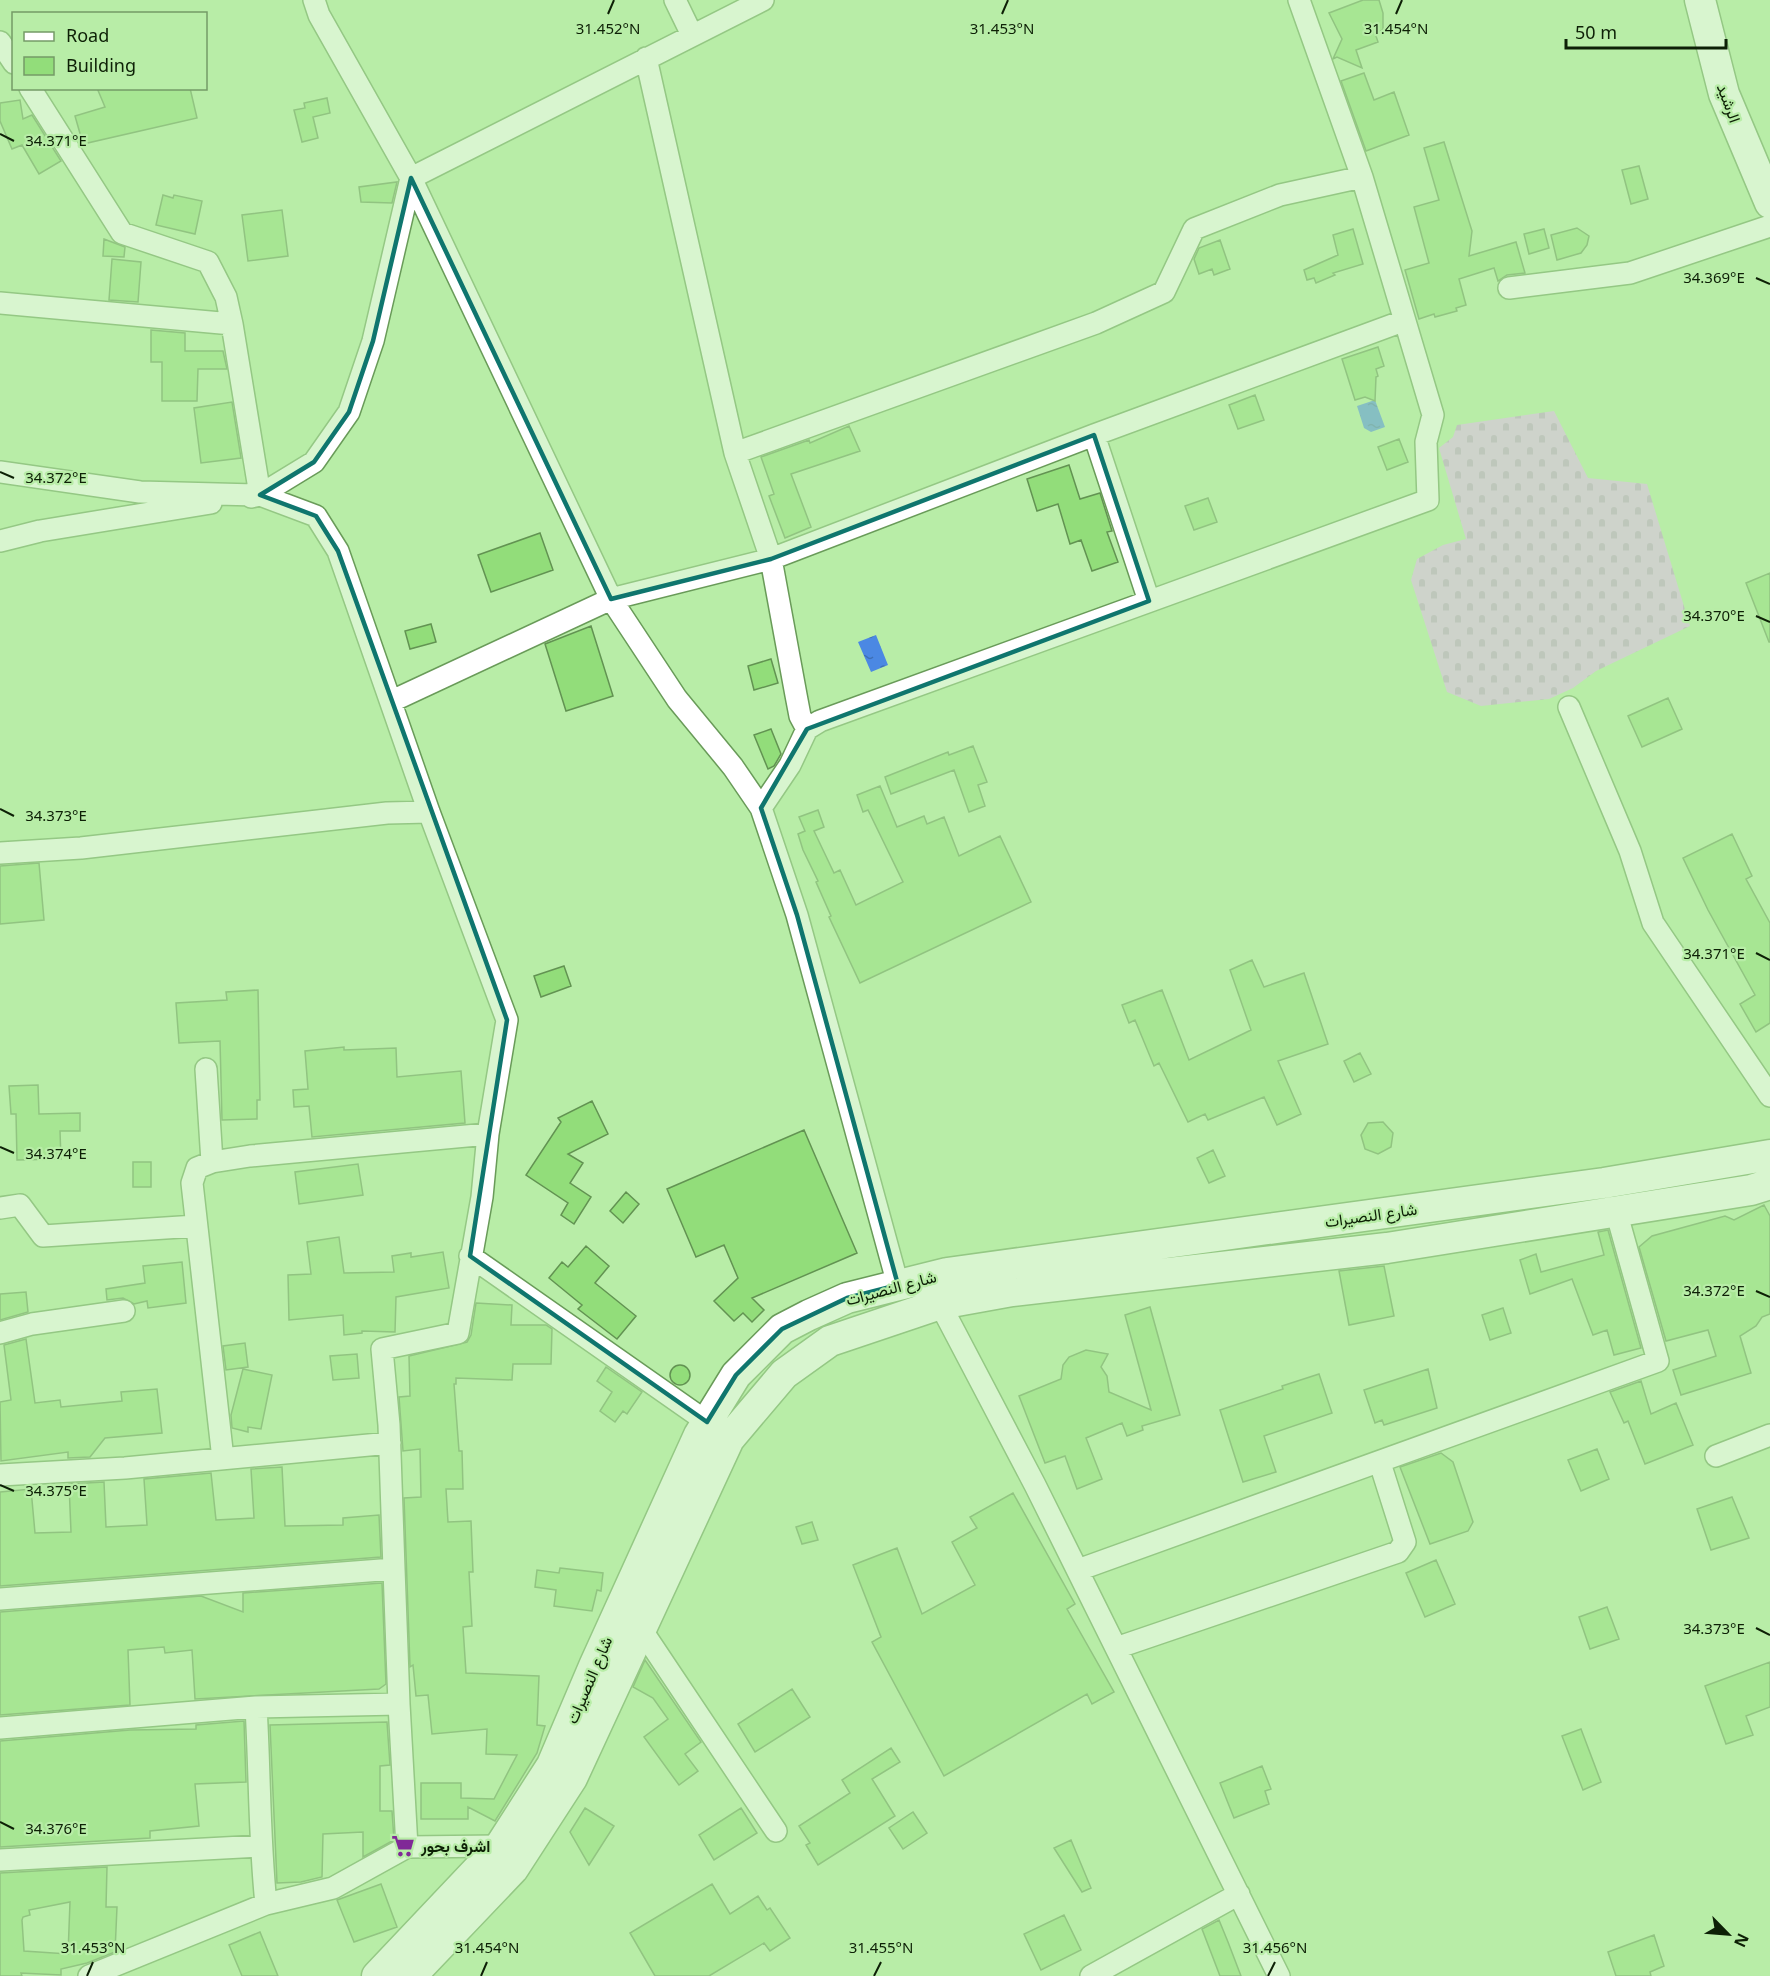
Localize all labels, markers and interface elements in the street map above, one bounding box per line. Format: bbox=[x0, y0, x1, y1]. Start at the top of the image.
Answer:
legend bbox=[12, 12, 207, 90]
scale bar bbox=[1566, 12, 1726, 50]
text: 31.452°N bbox=[576, 18, 640, 38]
text: 31.453°N bbox=[970, 18, 1034, 38]
text: 31.454°N bbox=[1364, 18, 1428, 38]
text: 50 m bbox=[1575, 20, 1617, 44]
text: Road bbox=[66, 23, 109, 47]
text: Building bbox=[66, 53, 136, 77]
street label: الرشيد bbox=[1712, 80, 1746, 126]
text: 34.371°E bbox=[25, 130, 87, 150]
text: 34.369°E bbox=[1683, 267, 1745, 287]
text: 34.372°E bbox=[25, 467, 87, 487]
text: 34.370°E bbox=[1683, 605, 1745, 625]
text: 34.373°E bbox=[25, 805, 87, 825]
text: 34.371°E bbox=[1683, 943, 1745, 963]
text: 34.374°E bbox=[25, 1143, 87, 1163]
street label: شارع النصيرات bbox=[1323, 1198, 1419, 1233]
street label: شارع النصيرات bbox=[843, 1265, 939, 1312]
text: 34.372°E bbox=[1683, 1280, 1745, 1300]
text: 34.375°E bbox=[25, 1480, 87, 1500]
text: 34.373°E bbox=[1683, 1618, 1745, 1638]
street label: شارع النصيرات bbox=[561, 1633, 618, 1727]
text: 34.376°E bbox=[25, 1818, 87, 1838]
supermarket icon: اشرف بحور bbox=[390, 1833, 416, 1859]
place label: اشرف بحور bbox=[420, 1835, 490, 1857]
north arrow bbox=[1698, 1904, 1758, 1964]
text: N bbox=[1729, 1930, 1754, 1951]
text: 31.453°N bbox=[61, 1937, 125, 1957]
text: 31.454°N bbox=[455, 1937, 519, 1957]
text: 31.455°N bbox=[849, 1937, 913, 1957]
text: 31.456°N bbox=[1243, 1937, 1307, 1957]

